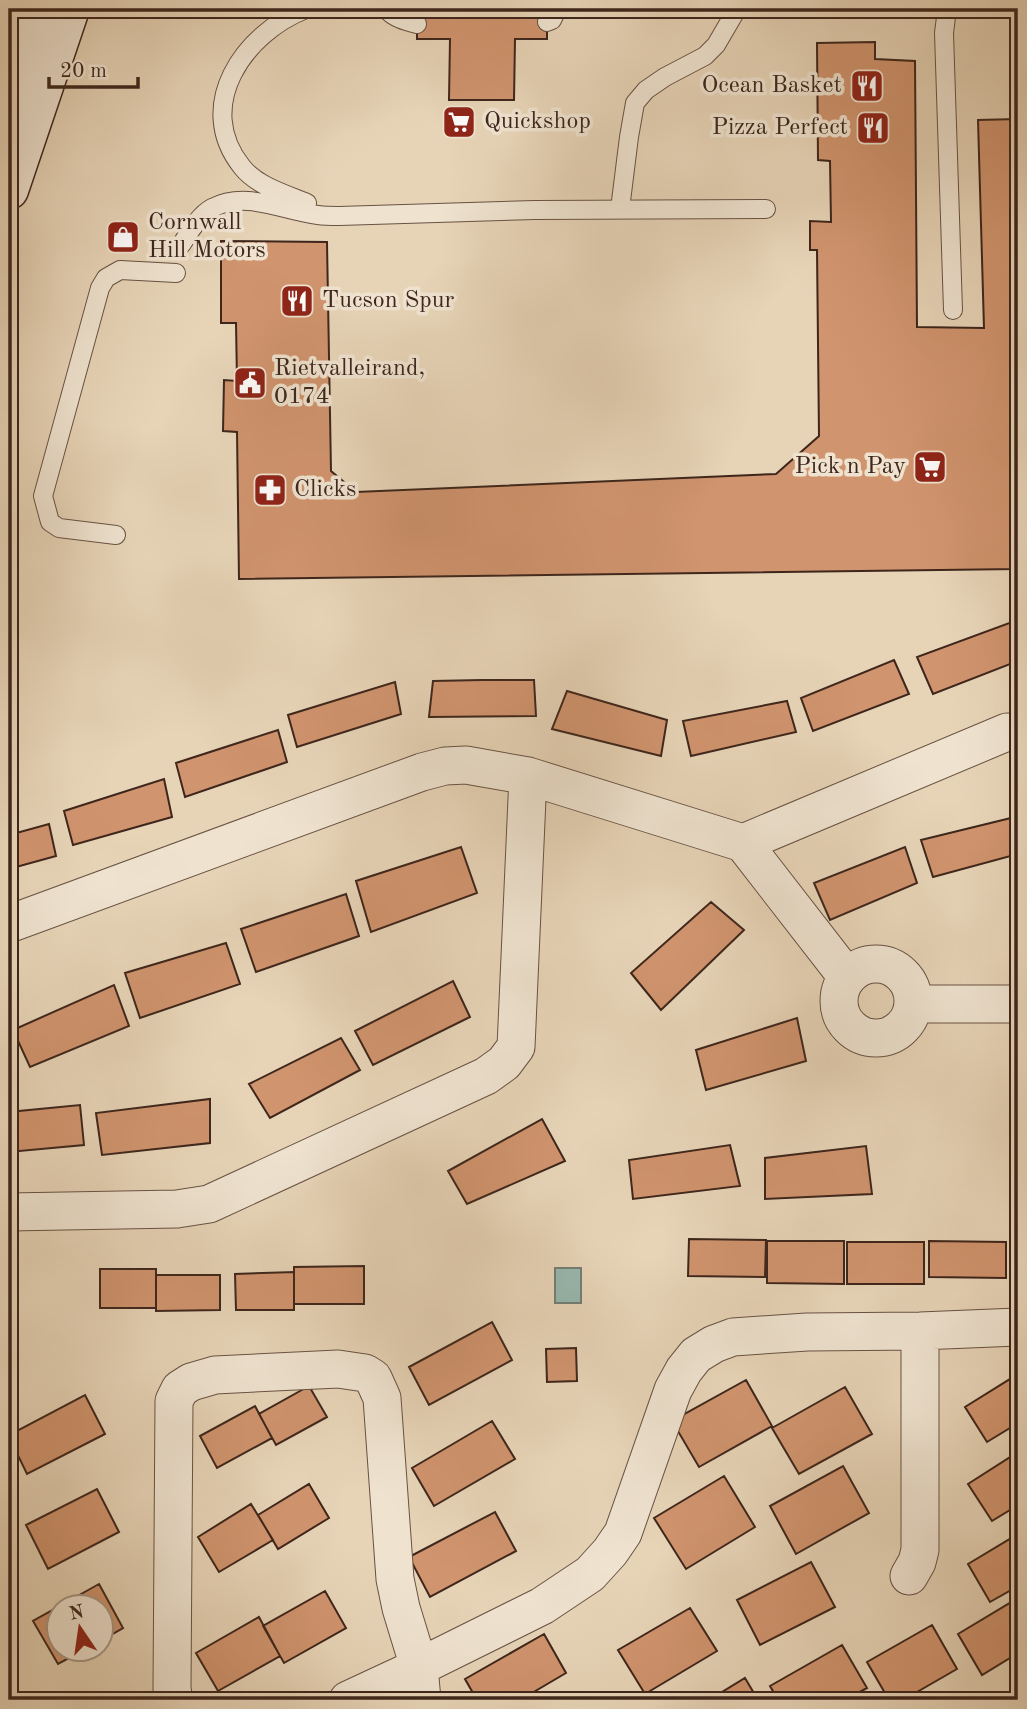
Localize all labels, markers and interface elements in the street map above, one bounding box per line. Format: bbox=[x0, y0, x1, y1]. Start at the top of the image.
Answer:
scale bar bbox=[49, 46, 138, 90]
text: 20 m bbox=[60, 61, 107, 82]
restaurant icon: Ocean Basket bbox=[848, 67, 886, 105]
place label: Ocean Basket bbox=[701, 74, 842, 98]
supermarket icon: Quickshop bbox=[440, 103, 478, 141]
restaurant icon: Pizza Perfect bbox=[854, 109, 892, 147]
place label: Quickshop bbox=[484, 110, 591, 134]
place label: Pizza Perfect bbox=[712, 116, 848, 140]
place label: Cornwall Hill Motors bbox=[148, 211, 266, 263]
shop icon: Cornwall Hill Motors bbox=[104, 218, 142, 256]
restaurant icon: Tucson Spur bbox=[278, 282, 316, 320]
place label: Tucson Spur bbox=[322, 289, 455, 313]
place label: Rietvalleirand, 0174 bbox=[274, 357, 425, 409]
public building icon: Rietvalleirand, 0174 bbox=[231, 364, 269, 402]
supermarket icon: Pick n Pay bbox=[911, 448, 949, 486]
place label: Pick n Pay bbox=[794, 455, 906, 479]
pharmacy icon: Clicks bbox=[251, 471, 289, 509]
place label: Clicks bbox=[294, 478, 356, 502]
north arrow bbox=[46, 1594, 116, 1664]
text: N bbox=[68, 1603, 86, 1625]

